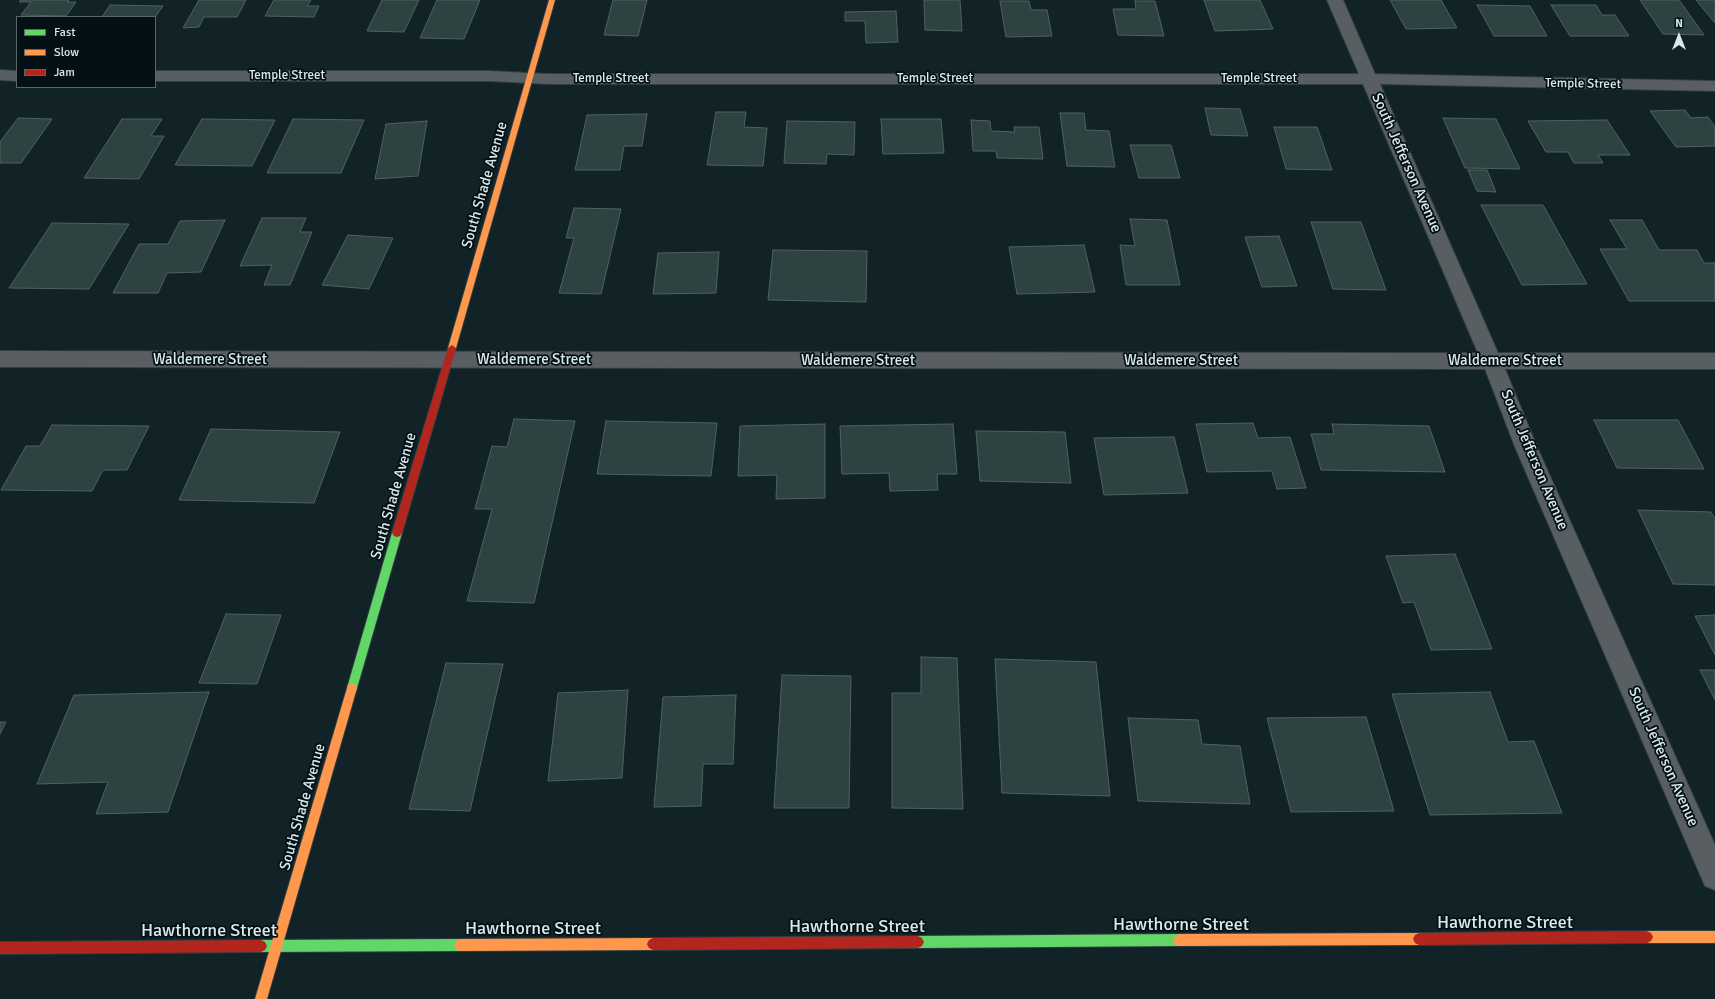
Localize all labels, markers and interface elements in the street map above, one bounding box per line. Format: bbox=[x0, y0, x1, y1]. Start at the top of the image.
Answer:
legend bbox=[16, 16, 156, 88]
north arrow bbox=[1659, 16, 1699, 56]
text: N bbox=[1675, 17, 1683, 30]
text: Fast bbox=[54, 25, 75, 40]
text: Slow bbox=[54, 45, 79, 60]
text: Jam bbox=[54, 65, 75, 80]
street label: Temple Street bbox=[249, 68, 325, 84]
street label: Temple Street bbox=[573, 71, 649, 87]
street label: Temple Street bbox=[897, 71, 973, 87]
street label: Temple Street bbox=[1221, 71, 1297, 87]
street label: Temple Street bbox=[1545, 76, 1621, 92]
street label: South Jefferson Avenue bbox=[1367, 91, 1445, 235]
street label: South Shade Avenue bbox=[458, 120, 512, 250]
street label: Waldemere Street bbox=[153, 351, 267, 369]
street label: Waldemere Street bbox=[477, 351, 591, 369]
street label: Waldemere Street bbox=[801, 352, 915, 370]
street label: Waldemere Street bbox=[1124, 352, 1238, 370]
street label: Waldemere Street bbox=[1448, 352, 1562, 370]
street label: South Jefferson Avenue bbox=[1496, 387, 1572, 533]
street label: South Shade Avenue bbox=[367, 431, 421, 561]
street label: South Jefferson Avenue bbox=[1624, 685, 1702, 829]
street label: South Shade Avenue bbox=[276, 742, 330, 872]
street label: Hawthorne Street bbox=[1437, 912, 1573, 934]
street label: Hawthorne Street bbox=[1113, 914, 1249, 936]
street label: Hawthorne Street bbox=[789, 916, 925, 938]
street label: Hawthorne Street bbox=[465, 918, 601, 940]
street label: Hawthorne Street bbox=[141, 920, 277, 942]

